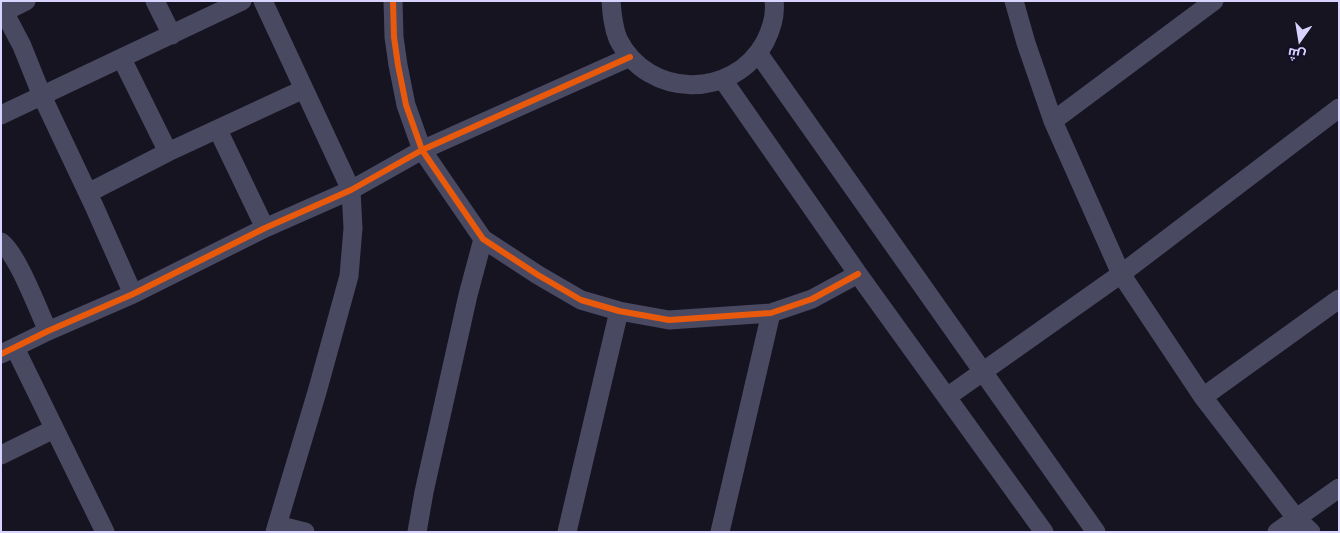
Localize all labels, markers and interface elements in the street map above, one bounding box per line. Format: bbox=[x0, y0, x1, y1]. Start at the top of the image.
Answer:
north arrow bbox=[1275, 15, 1325, 65]
text: ش bbox=[1286, 45, 1307, 64]

